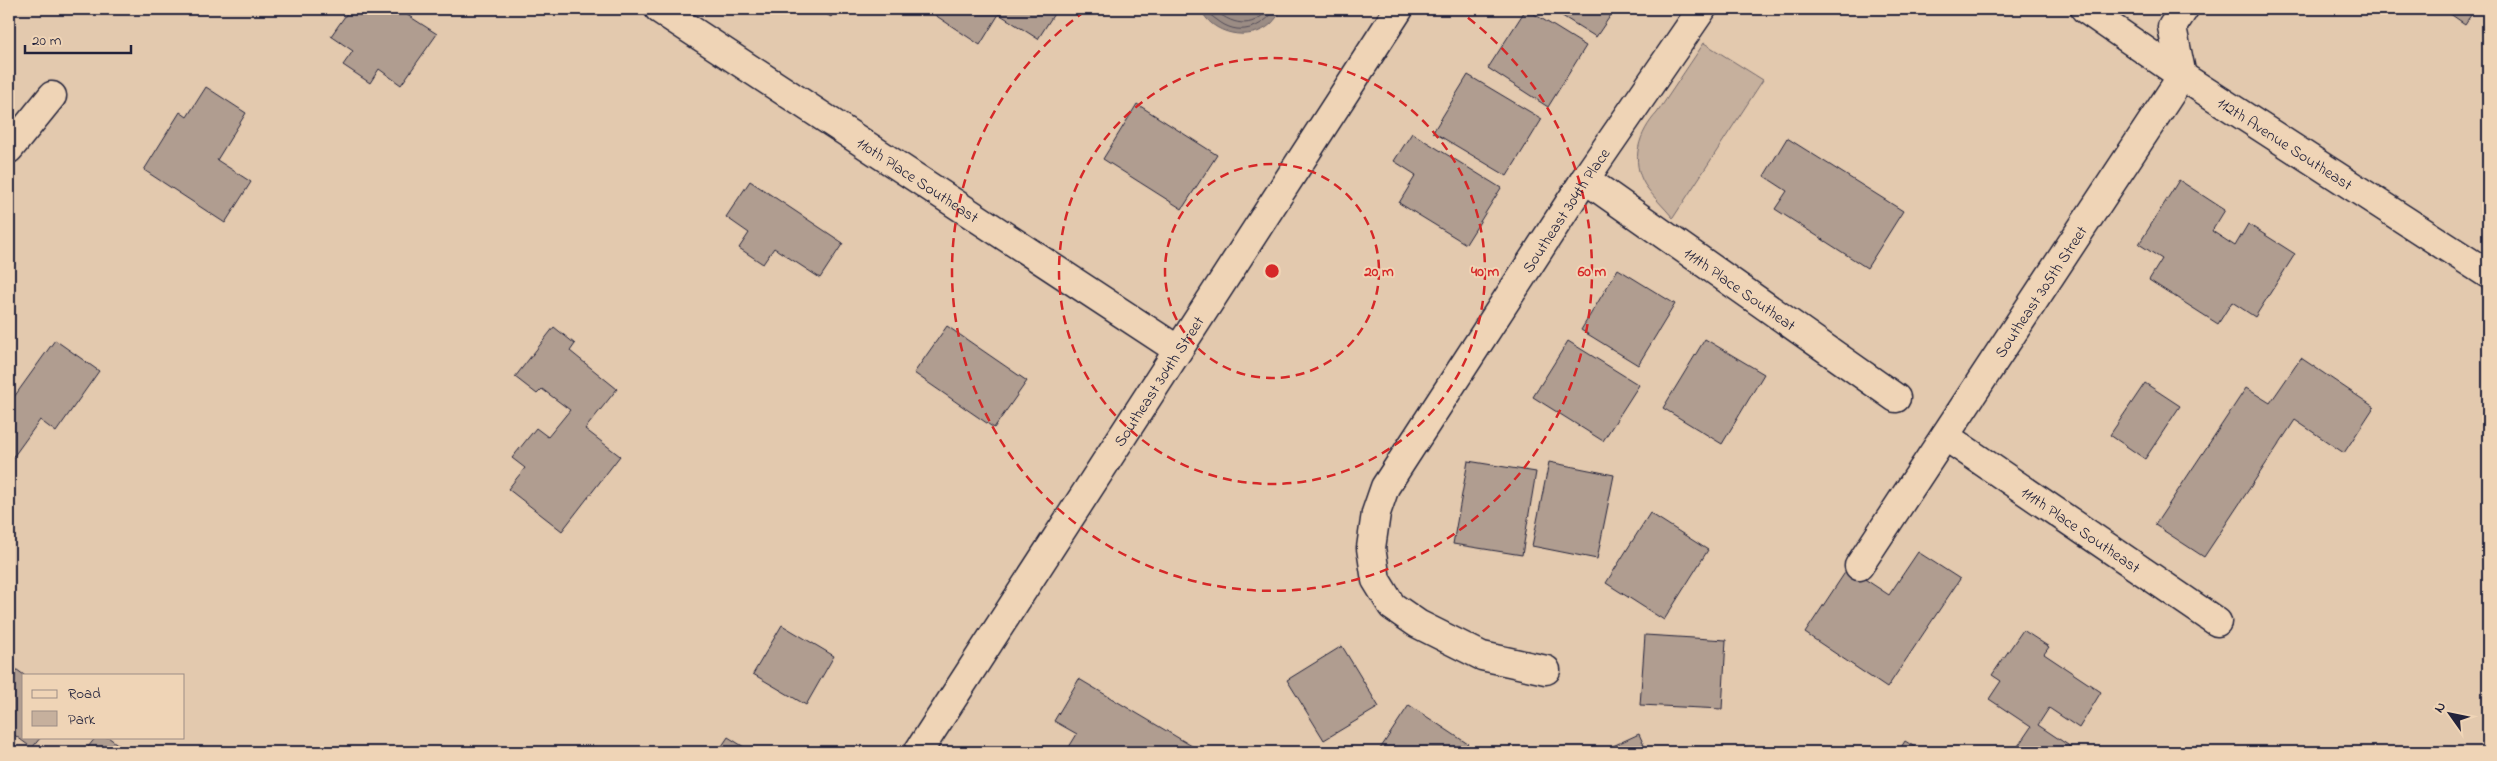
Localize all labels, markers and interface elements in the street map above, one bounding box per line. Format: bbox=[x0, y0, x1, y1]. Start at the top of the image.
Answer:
scale bar bbox=[25, 22, 131, 54]
text: 20 m bbox=[32, 30, 62, 52]
street label: 112th Avenue Southeast bbox=[2212, 92, 2357, 198]
street label: 110th Place Southeast bbox=[851, 132, 983, 230]
street label: Southeast 304th Place bbox=[1517, 143, 1617, 278]
street label: Southeast 305th Street bbox=[1989, 221, 2095, 363]
street label: 111th Place Southeat bbox=[1678, 242, 1801, 338]
text: 20 m bbox=[1363, 261, 1394, 283]
text: 40 m bbox=[1470, 261, 1499, 283]
text: 60 m bbox=[1577, 261, 1607, 283]
centre of rings bbox=[1263, 262, 1281, 280]
street label: Southeast 304th Street bbox=[1109, 311, 1211, 452]
street label: 111th Place Southeast bbox=[2015, 481, 2145, 581]
legend bbox=[22, 674, 185, 738]
text: Road bbox=[68, 683, 101, 705]
north arrow bbox=[2424, 688, 2474, 738]
text: N bbox=[2429, 698, 2452, 717]
text: Park bbox=[68, 709, 96, 731]

